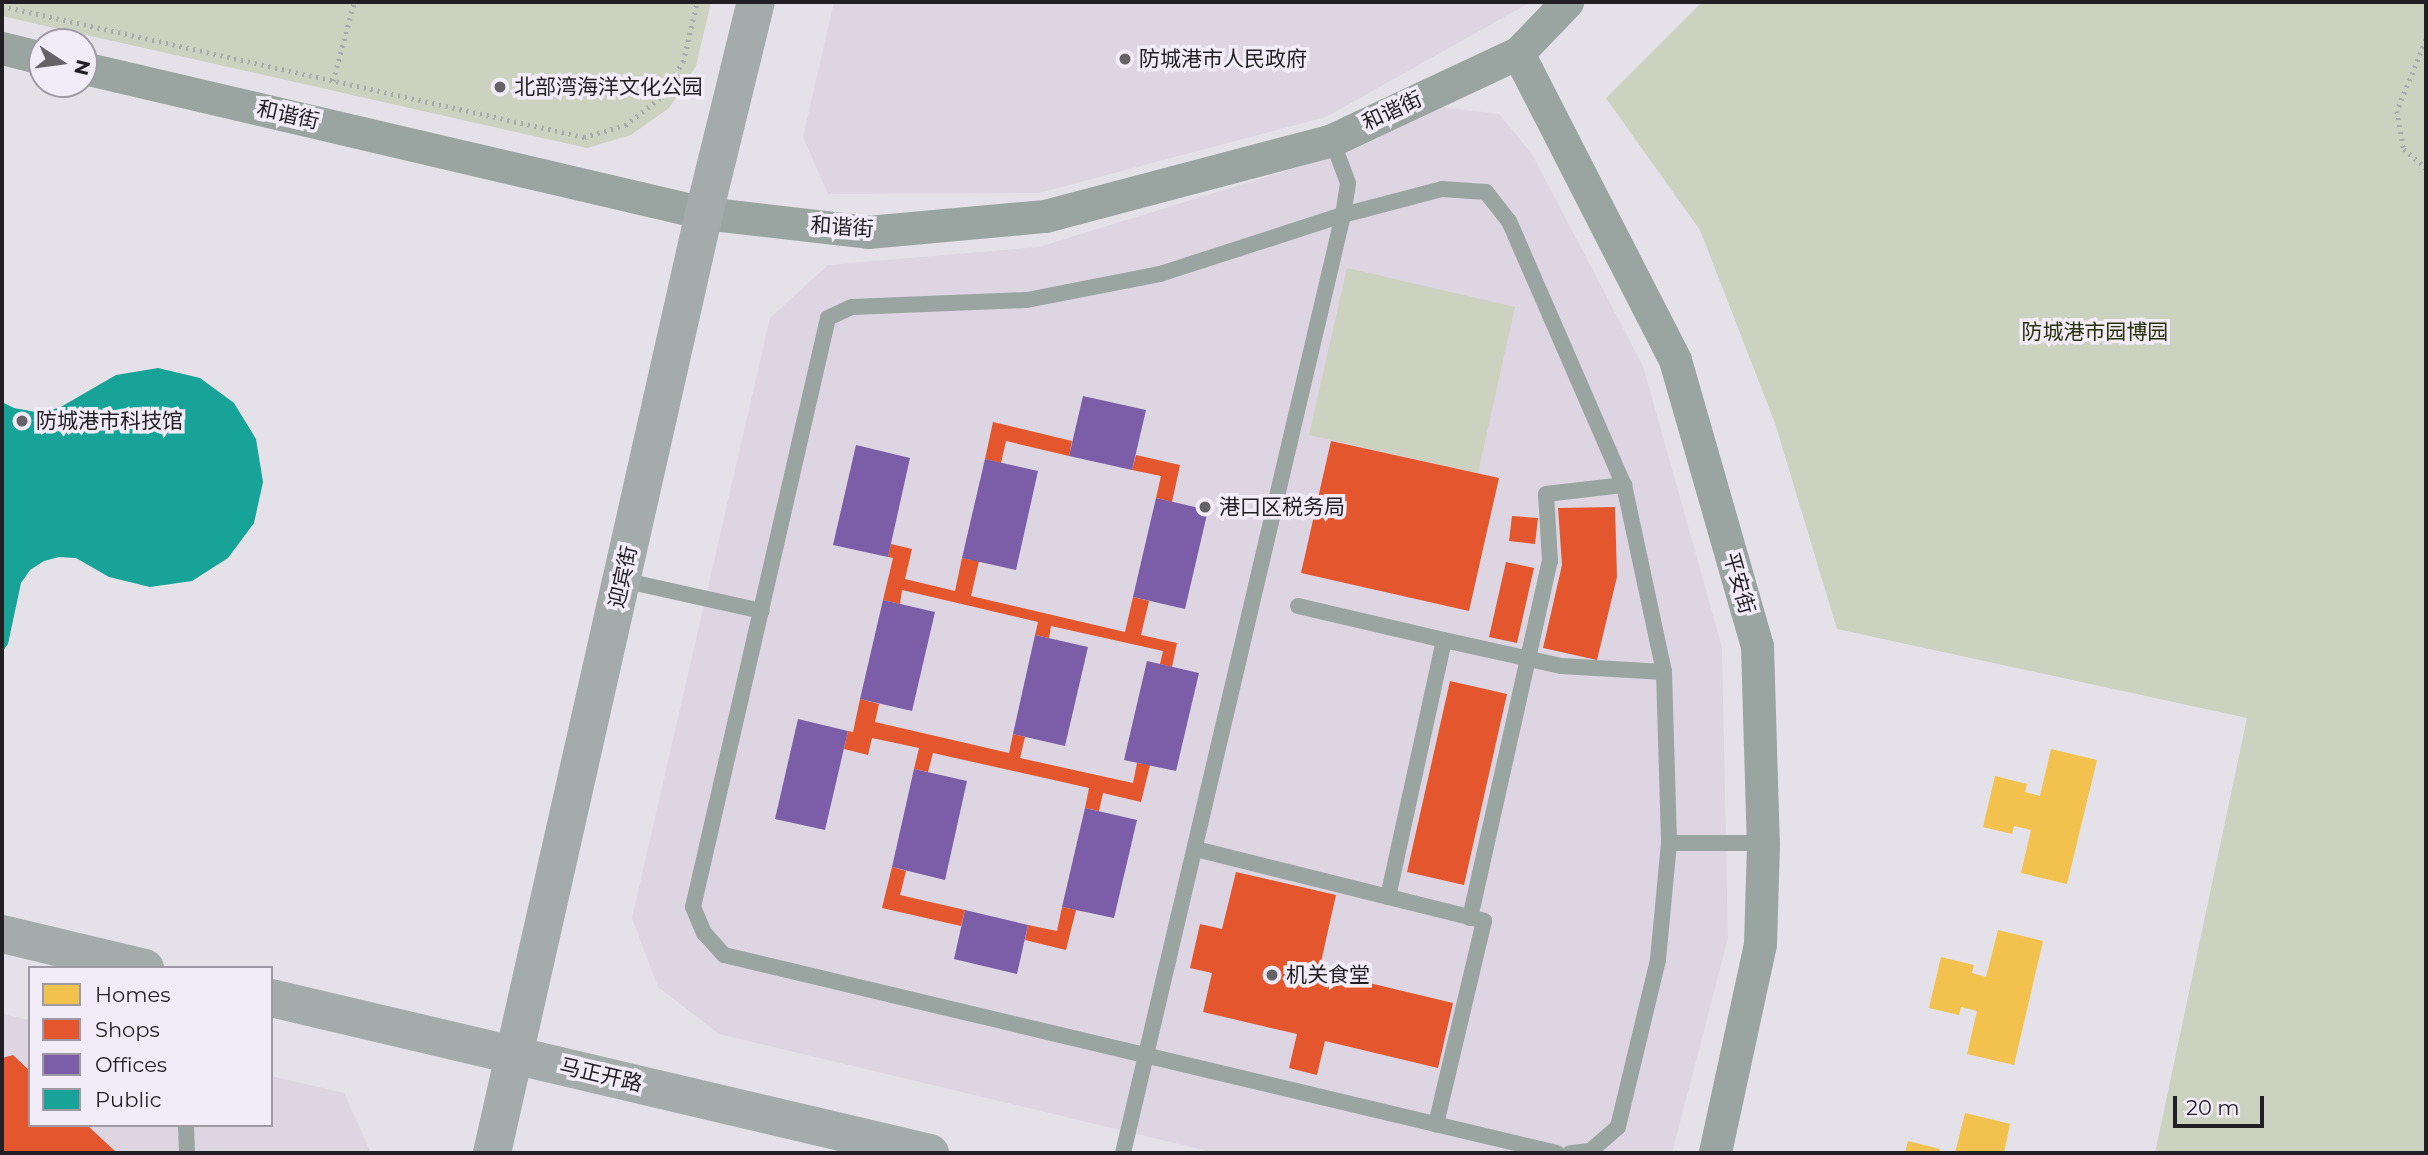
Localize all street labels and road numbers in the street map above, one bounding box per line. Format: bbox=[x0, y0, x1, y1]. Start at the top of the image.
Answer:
street label: 和谐街 bbox=[1358, 86, 1426, 136]
street label: 和谐街 bbox=[254, 96, 322, 134]
street label: 和谐街 bbox=[810, 212, 874, 242]
street label: 迎宾街 bbox=[604, 543, 642, 611]
street label: 平安街 bbox=[1718, 549, 1760, 617]
street label: 马正开路 bbox=[557, 1053, 645, 1097]

